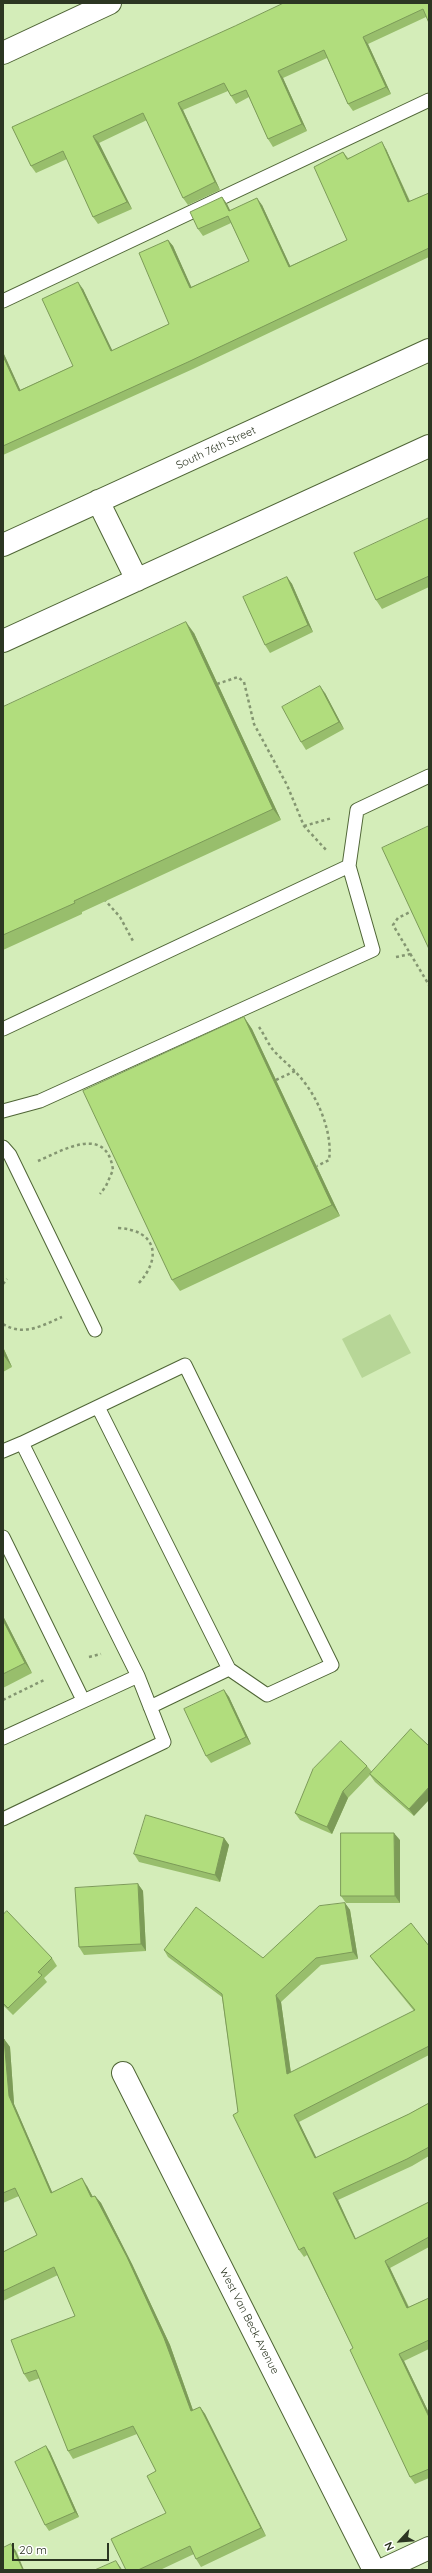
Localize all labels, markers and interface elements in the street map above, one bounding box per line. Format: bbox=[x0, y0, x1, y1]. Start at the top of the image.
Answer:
street label: South 76th Street bbox=[174, 424, 258, 472]
street label: West Van Beck Avenue bbox=[216, 2266, 282, 2376]
north arrow bbox=[380, 2521, 420, 2561]
scale bar bbox=[14, 2535, 111, 2561]
text: N bbox=[381, 2540, 397, 2553]
text: 20 m bbox=[19, 2542, 47, 2557]

